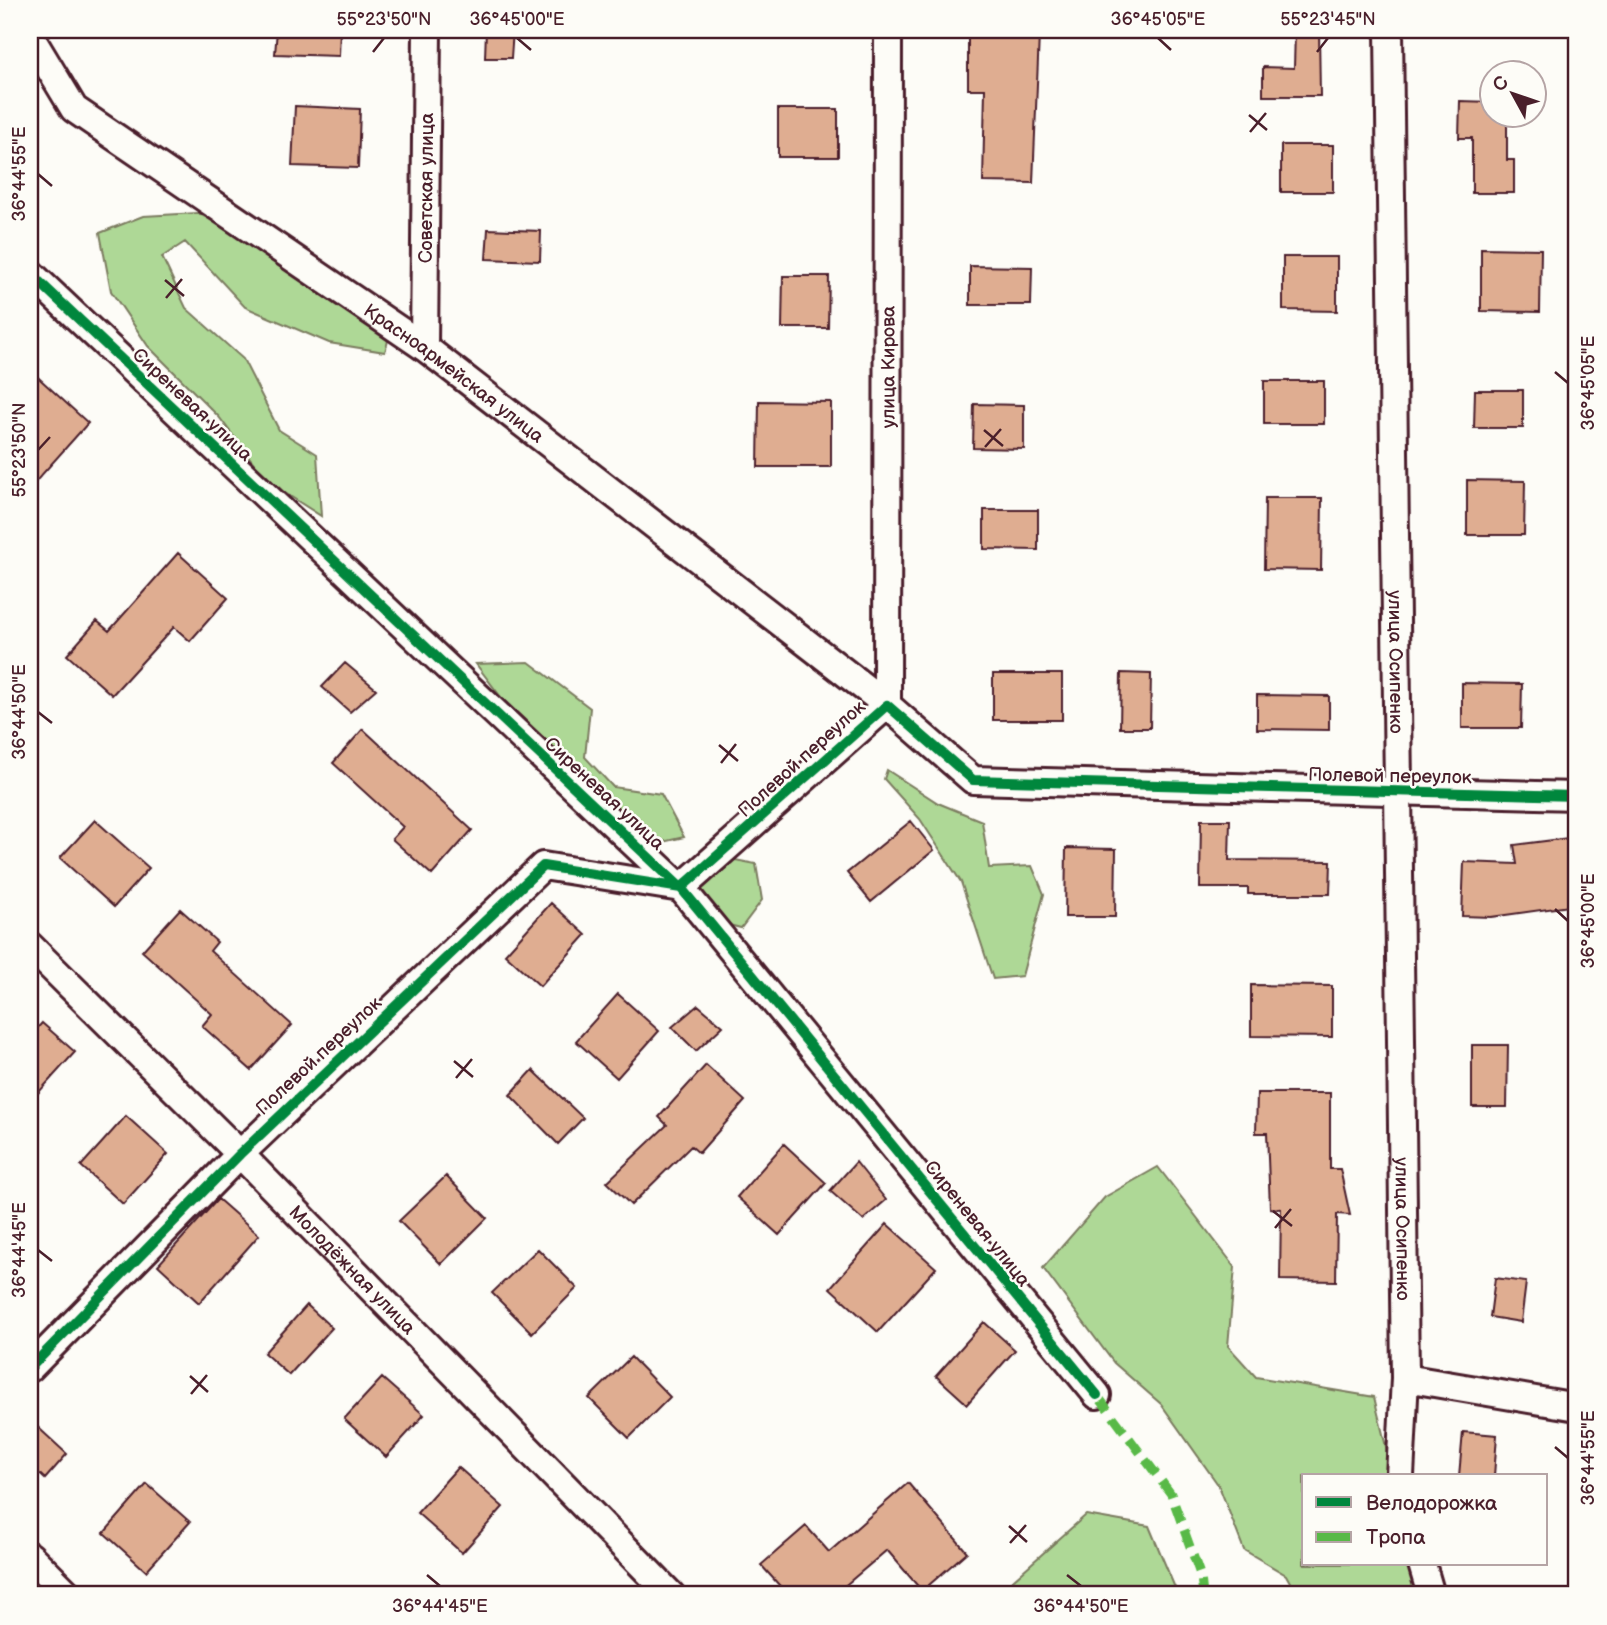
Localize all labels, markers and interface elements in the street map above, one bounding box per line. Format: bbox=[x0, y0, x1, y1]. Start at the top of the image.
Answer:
text: 55°23'50"N bbox=[336, 9, 432, 30]
text: 36°45'00"E bbox=[469, 9, 565, 30]
text: 36°45'05"E bbox=[1111, 9, 1206, 30]
text: 55°23'45"N bbox=[1280, 9, 1376, 30]
north arrow bbox=[1478, 60, 1548, 130]
text: С bbox=[1488, 72, 1514, 96]
street label: Советская улица bbox=[415, 113, 439, 263]
text: 36°44'55"E bbox=[9, 126, 30, 222]
street label: Красноармейская улица bbox=[359, 299, 548, 448]
street label: улица Кирова bbox=[877, 306, 901, 428]
text: 36°45'05"E bbox=[1578, 335, 1599, 430]
street label: Сиреневая улица bbox=[127, 344, 257, 467]
text: 55°23'50"N bbox=[9, 402, 30, 498]
street label: улица Осипенко bbox=[1383, 590, 1407, 734]
text: 36°44'50"E bbox=[9, 664, 30, 760]
street label: Полевой переулок bbox=[734, 696, 871, 822]
street label: Сиреневая улица bbox=[539, 733, 669, 856]
street label: Полевой переулок bbox=[1308, 764, 1472, 789]
text: 36°45'00"E bbox=[1578, 873, 1599, 969]
street label: Полевой переулок bbox=[251, 992, 387, 1120]
street label: Сиреневая улица bbox=[919, 1156, 1035, 1292]
street label: улица Осипенко bbox=[1389, 1157, 1414, 1301]
street label: Молодёжная улица bbox=[284, 1201, 420, 1340]
text: 36°44'45"E bbox=[9, 1202, 30, 1298]
text: 36°44'55"E bbox=[1578, 1410, 1599, 1506]
legend bbox=[1302, 1474, 1548, 1566]
text: Велодорожка bbox=[1366, 1491, 1498, 1516]
text: Тропа bbox=[1366, 1525, 1426, 1550]
text: 36°44'45"E bbox=[392, 1596, 488, 1617]
text: 36°44'50"E bbox=[1033, 1596, 1129, 1617]

